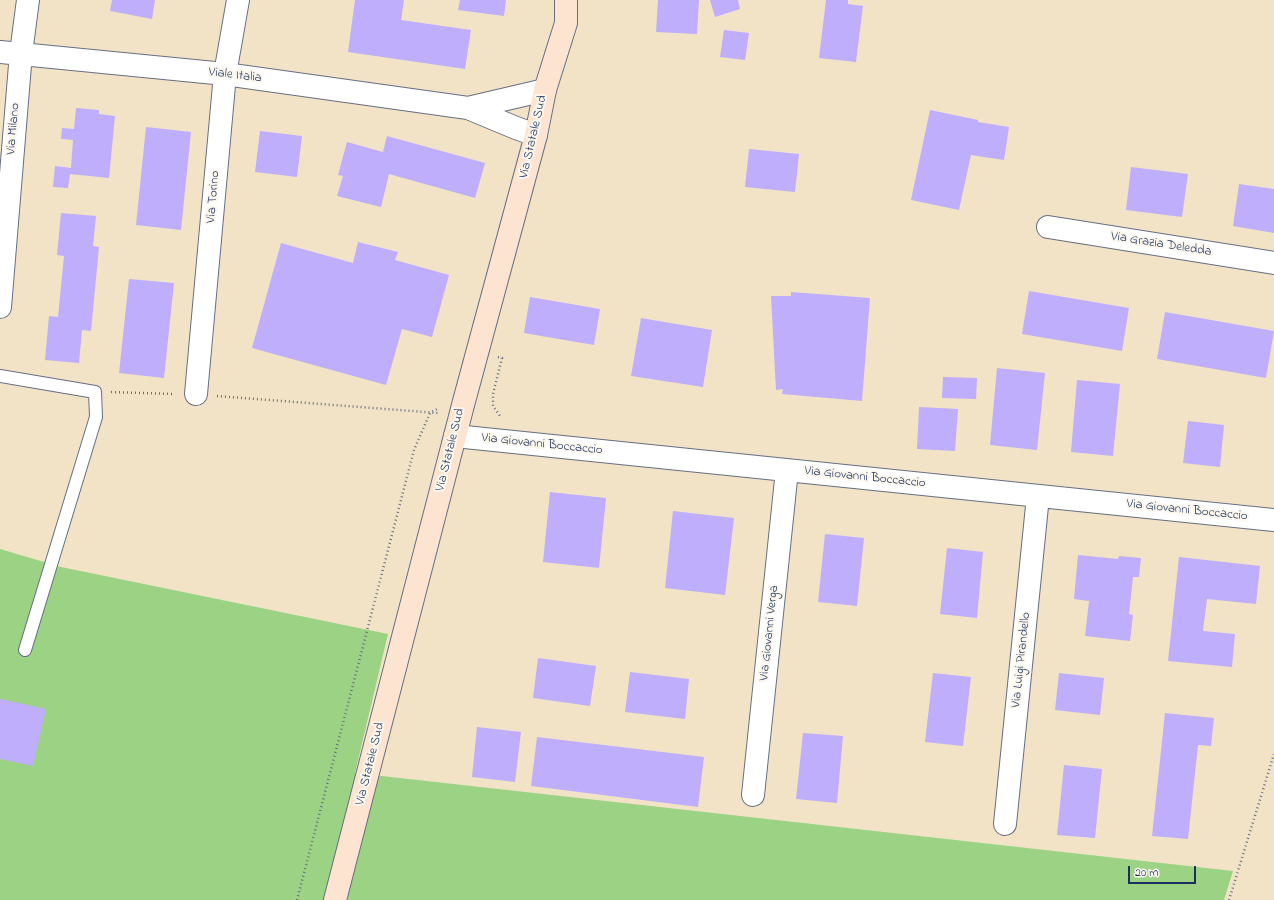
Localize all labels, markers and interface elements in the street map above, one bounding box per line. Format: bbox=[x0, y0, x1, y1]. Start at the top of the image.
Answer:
street label: Viale Italia bbox=[208, 65, 262, 87]
street label: Via Statale Sud bbox=[517, 94, 551, 180]
street label: Via Milano bbox=[4, 102, 24, 156]
street label: Via Torino bbox=[204, 170, 224, 224]
street label: Via Grazia Deledda bbox=[1110, 229, 1212, 261]
street label: Via Statale Sud bbox=[433, 407, 469, 493]
street label: Via Giovanni Boccaccio bbox=[481, 431, 603, 459]
street label: Via Giovanni Boccaccio bbox=[804, 464, 926, 492]
street label: Via Giovanni Boccaccio bbox=[1126, 497, 1248, 525]
street label: Via Giovanni Verga bbox=[757, 584, 783, 682]
street label: Via Luigi Pirandello bbox=[1009, 611, 1035, 709]
street label: Via Statale Sud bbox=[353, 721, 389, 807]
scale bar bbox=[1130, 858, 1198, 884]
text: 20 m bbox=[1135, 864, 1158, 882]

